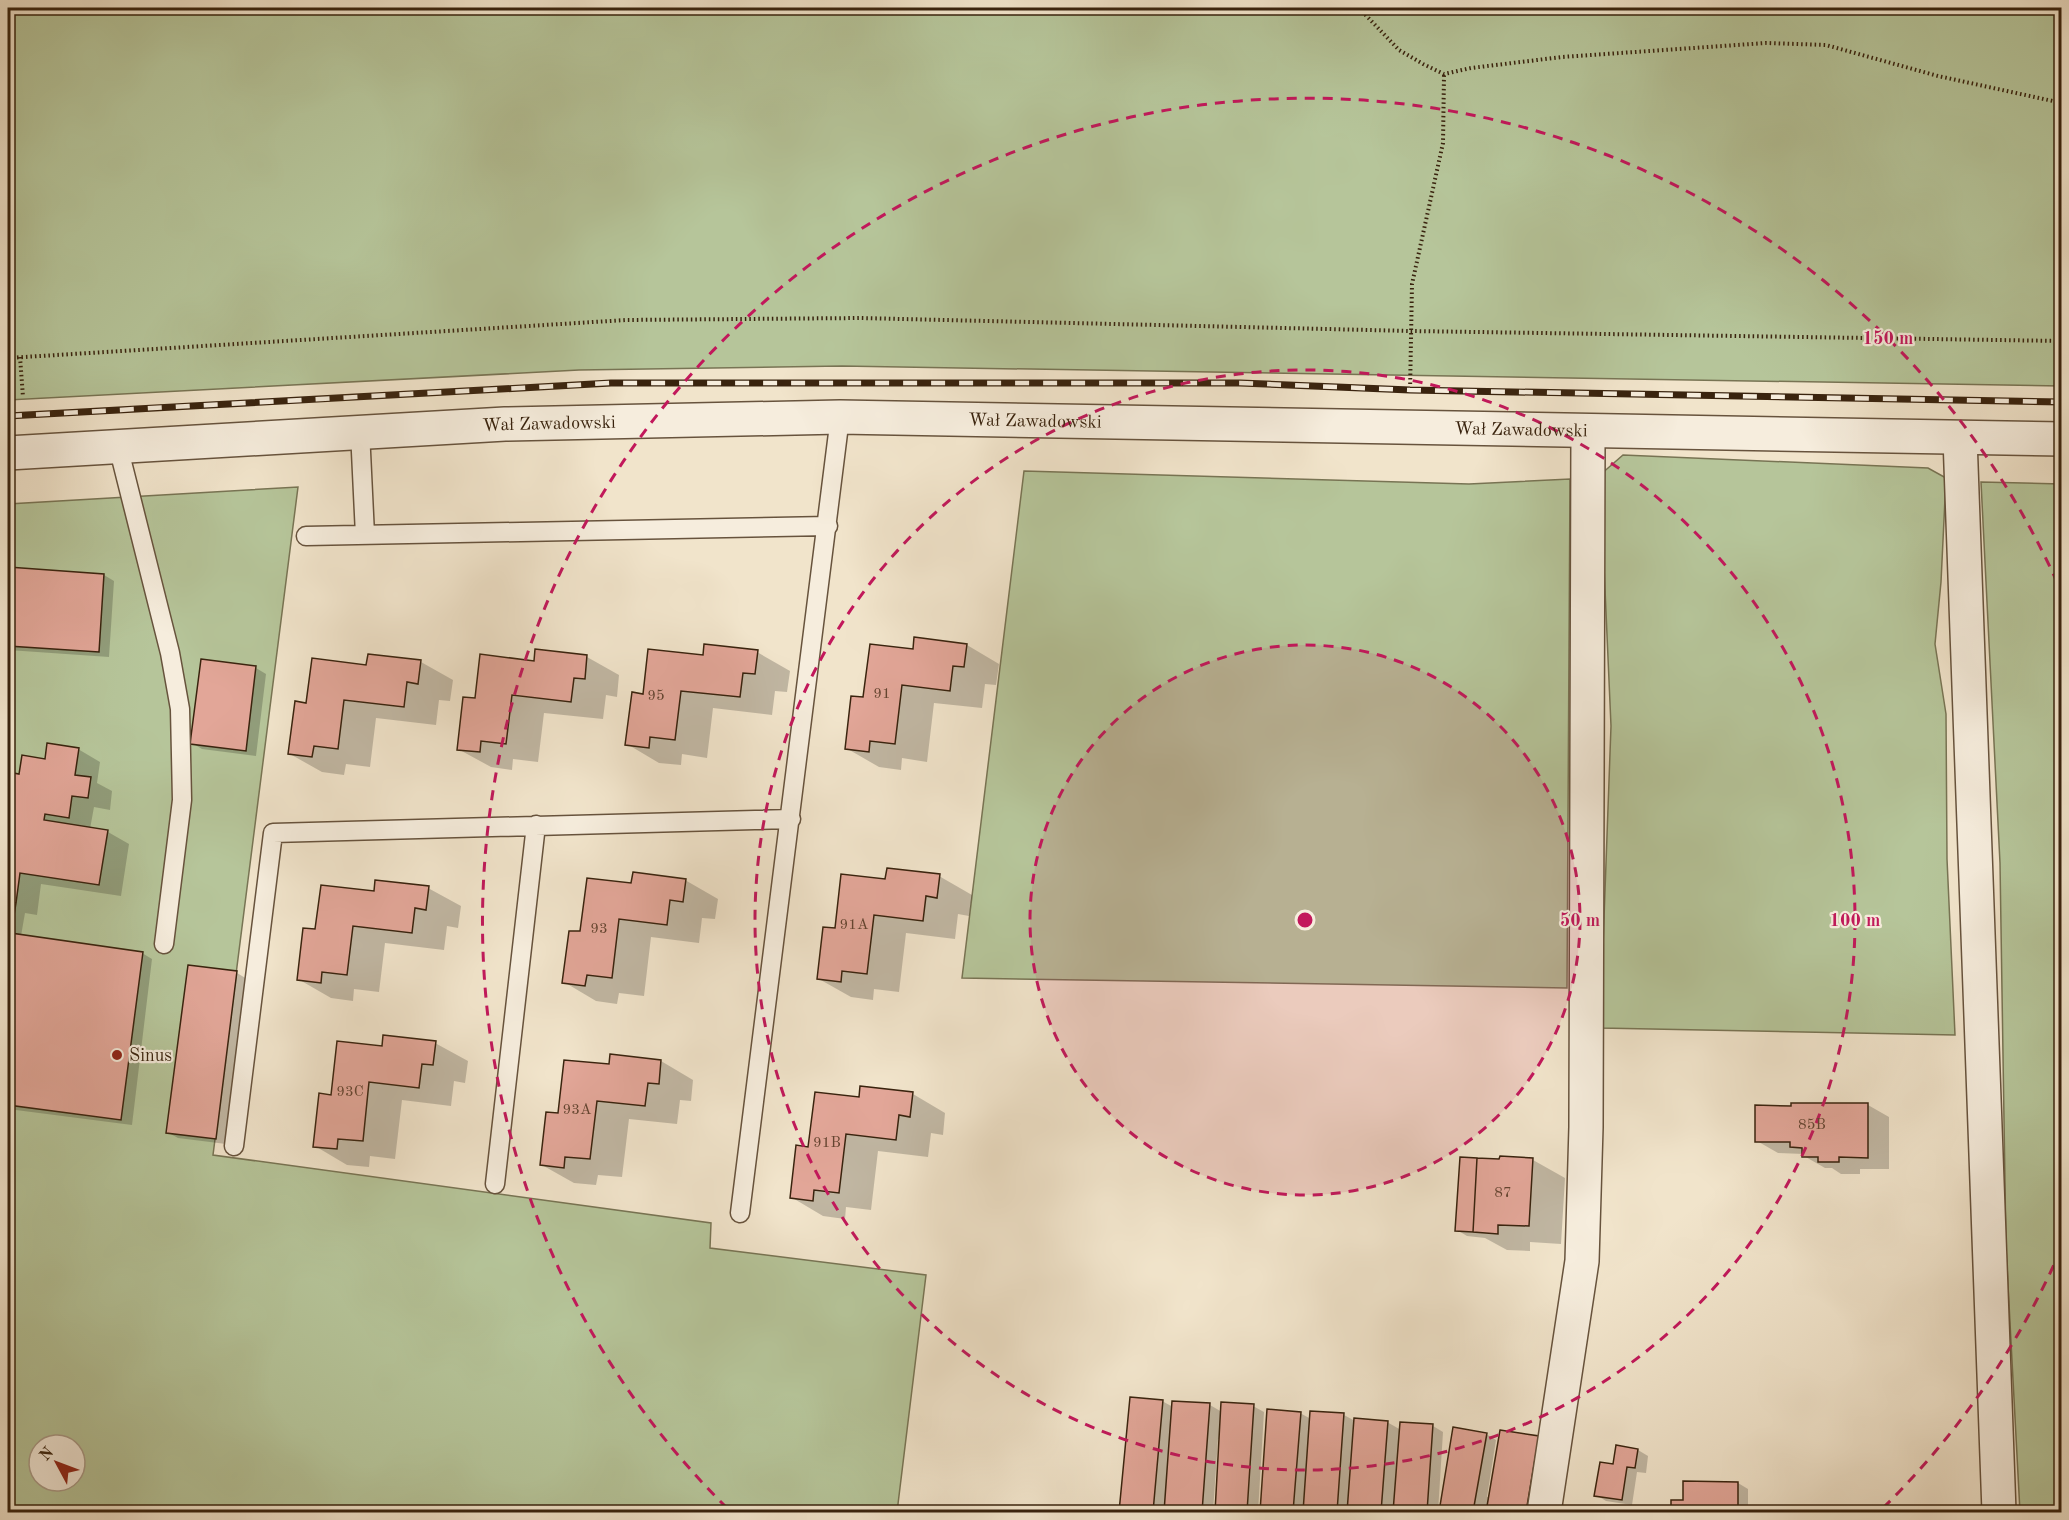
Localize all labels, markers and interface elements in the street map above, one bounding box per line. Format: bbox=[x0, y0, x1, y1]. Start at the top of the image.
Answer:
text: 150 m bbox=[1863, 330, 1913, 348]
street label: Wał Zawadowski bbox=[968, 411, 1102, 432]
street label: Wał Zawadowski bbox=[482, 414, 616, 435]
street label: Wał Zawadowski bbox=[1454, 420, 1588, 440]
house number: 91 bbox=[873, 687, 891, 702]
house number: 95 bbox=[647, 689, 665, 704]
centre of rings bbox=[1295, 910, 1315, 930]
text: 50 m bbox=[1560, 912, 1600, 930]
text: 100 m bbox=[1830, 912, 1880, 930]
house number: 91A bbox=[840, 918, 869, 933]
house number: 93 bbox=[590, 922, 608, 937]
place label: Sinus bbox=[129, 1047, 172, 1065]
marker: Sinus bbox=[110, 1048, 124, 1062]
house number: 93C bbox=[336, 1085, 364, 1100]
house number: 93A bbox=[563, 1103, 592, 1118]
house number: 85B bbox=[1798, 1118, 1826, 1133]
house number: 91B bbox=[813, 1136, 841, 1151]
house number: 87 bbox=[1494, 1186, 1512, 1201]
north arrow bbox=[27, 1433, 87, 1493]
text: N bbox=[37, 1444, 58, 1464]

